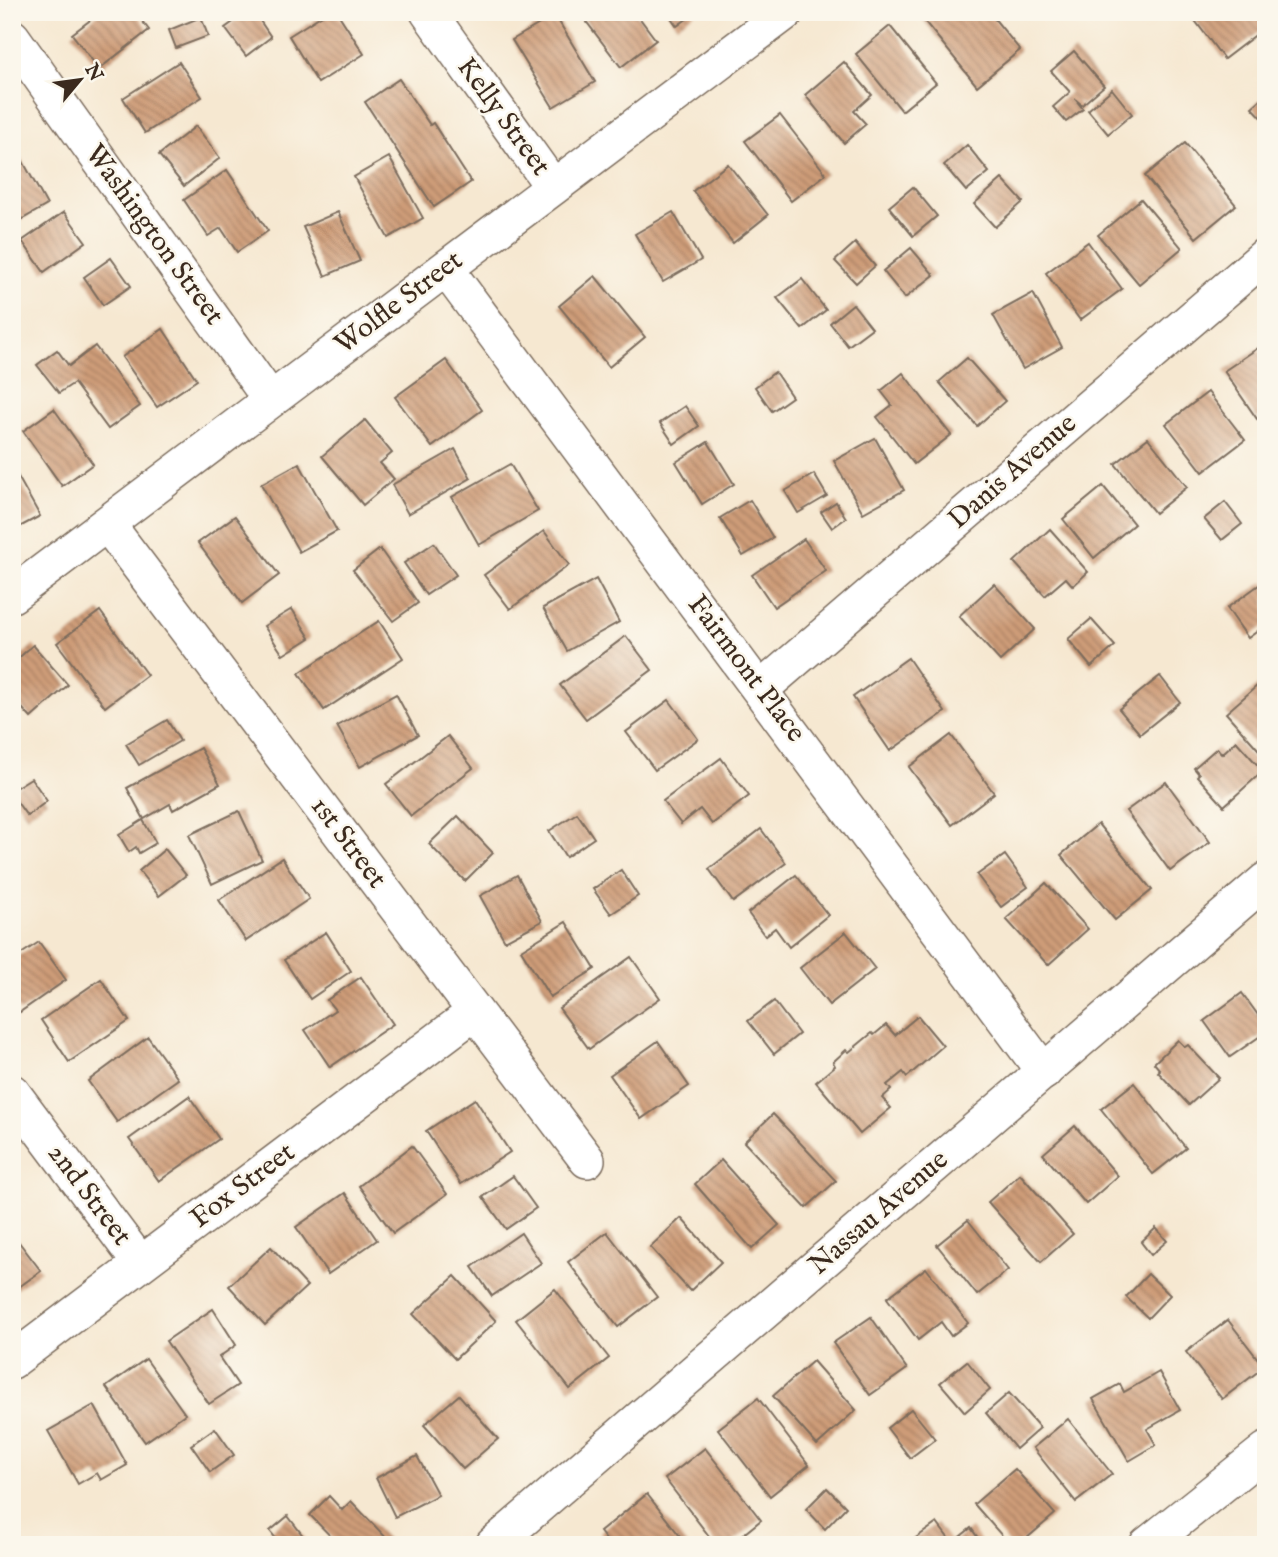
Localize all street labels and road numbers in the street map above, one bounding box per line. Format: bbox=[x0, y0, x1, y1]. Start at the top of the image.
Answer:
street label: Kelly Street bbox=[448, 51, 558, 183]
street label: Washington Street bbox=[77, 138, 231, 332]
street label: Wolfle Street bbox=[328, 243, 470, 363]
street label: Danis Avenue bbox=[942, 407, 1084, 537]
street label: Fairmont Place bbox=[679, 589, 813, 750]
street label: 1st Street bbox=[302, 790, 394, 896]
street label: Fox Street bbox=[184, 1135, 302, 1237]
street label: 2nd Street bbox=[39, 1137, 139, 1253]
street label: Nassau Avenue bbox=[802, 1143, 956, 1283]

